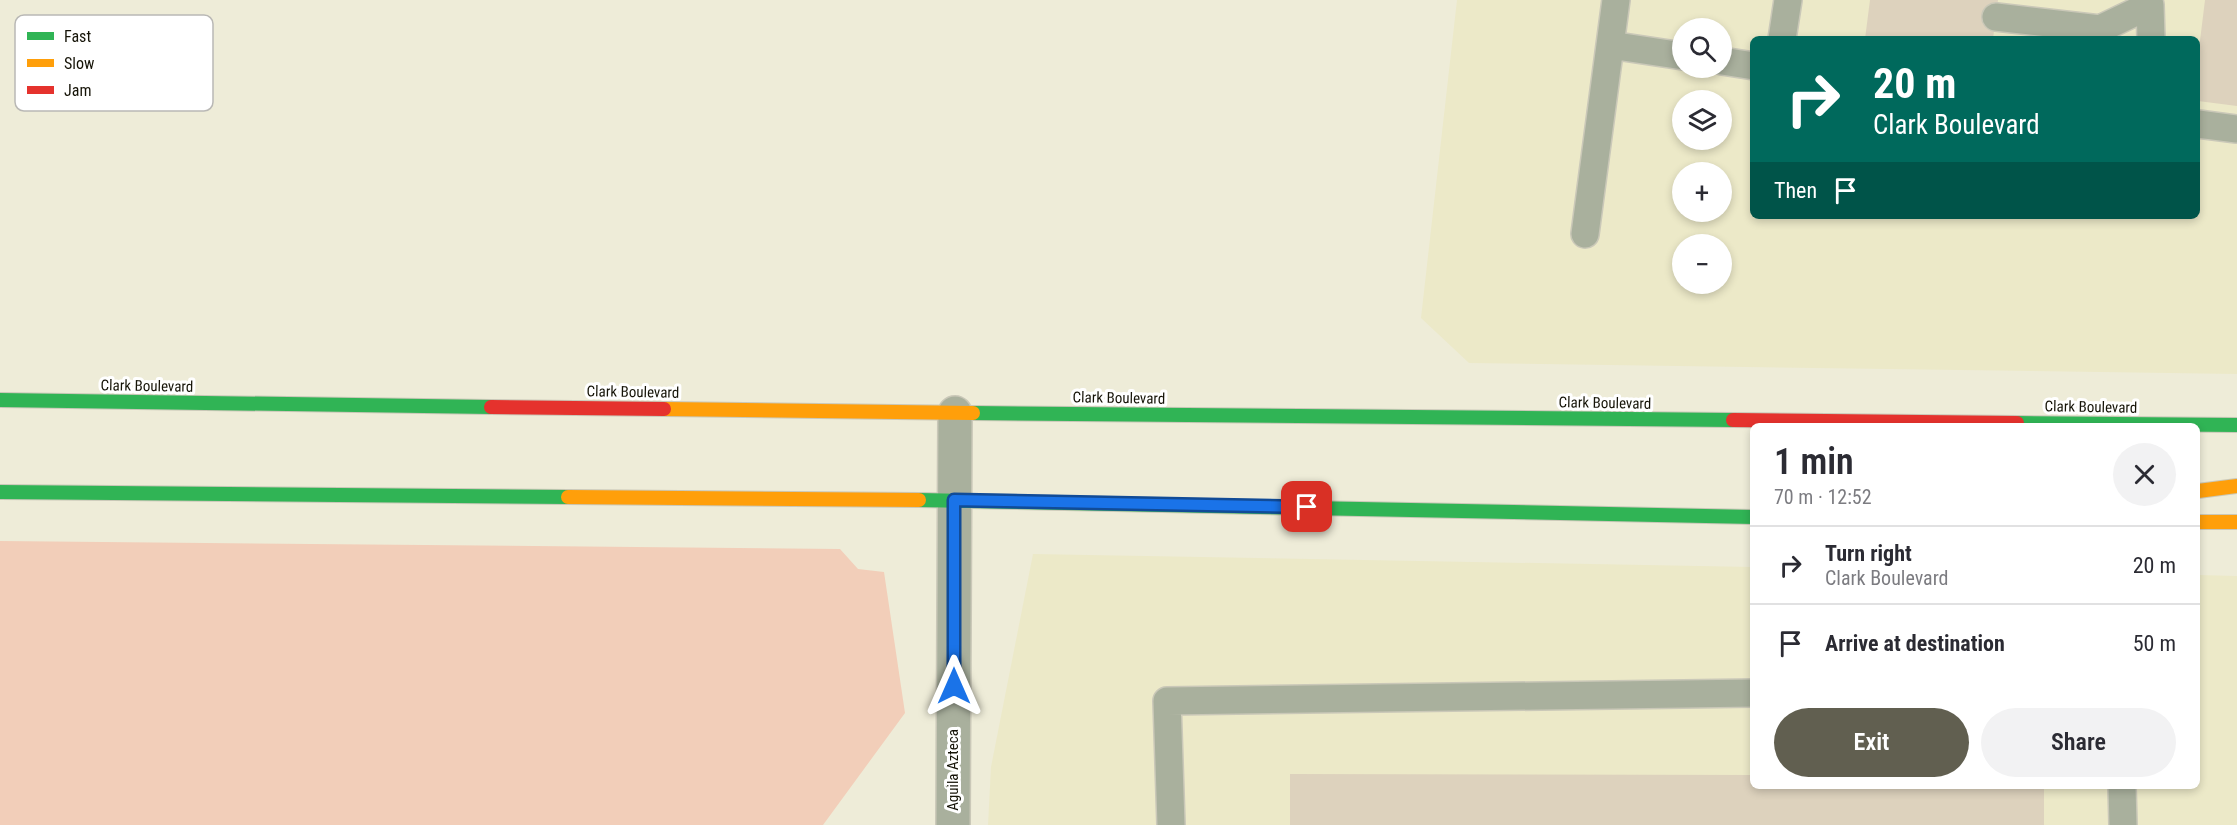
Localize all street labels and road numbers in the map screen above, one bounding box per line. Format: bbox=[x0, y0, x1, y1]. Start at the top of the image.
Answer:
street label: Clark Boulevard bbox=[101, 376, 193, 396]
street label: Clark Boulevard bbox=[587, 382, 679, 402]
street label: Clark Boulevard bbox=[1073, 388, 1165, 408]
street label: Clark Boulevard bbox=[1559, 393, 1651, 413]
street label: Clark Boulevard bbox=[2045, 397, 2137, 417]
street label: Aguila Azteca bbox=[944, 729, 962, 811]

